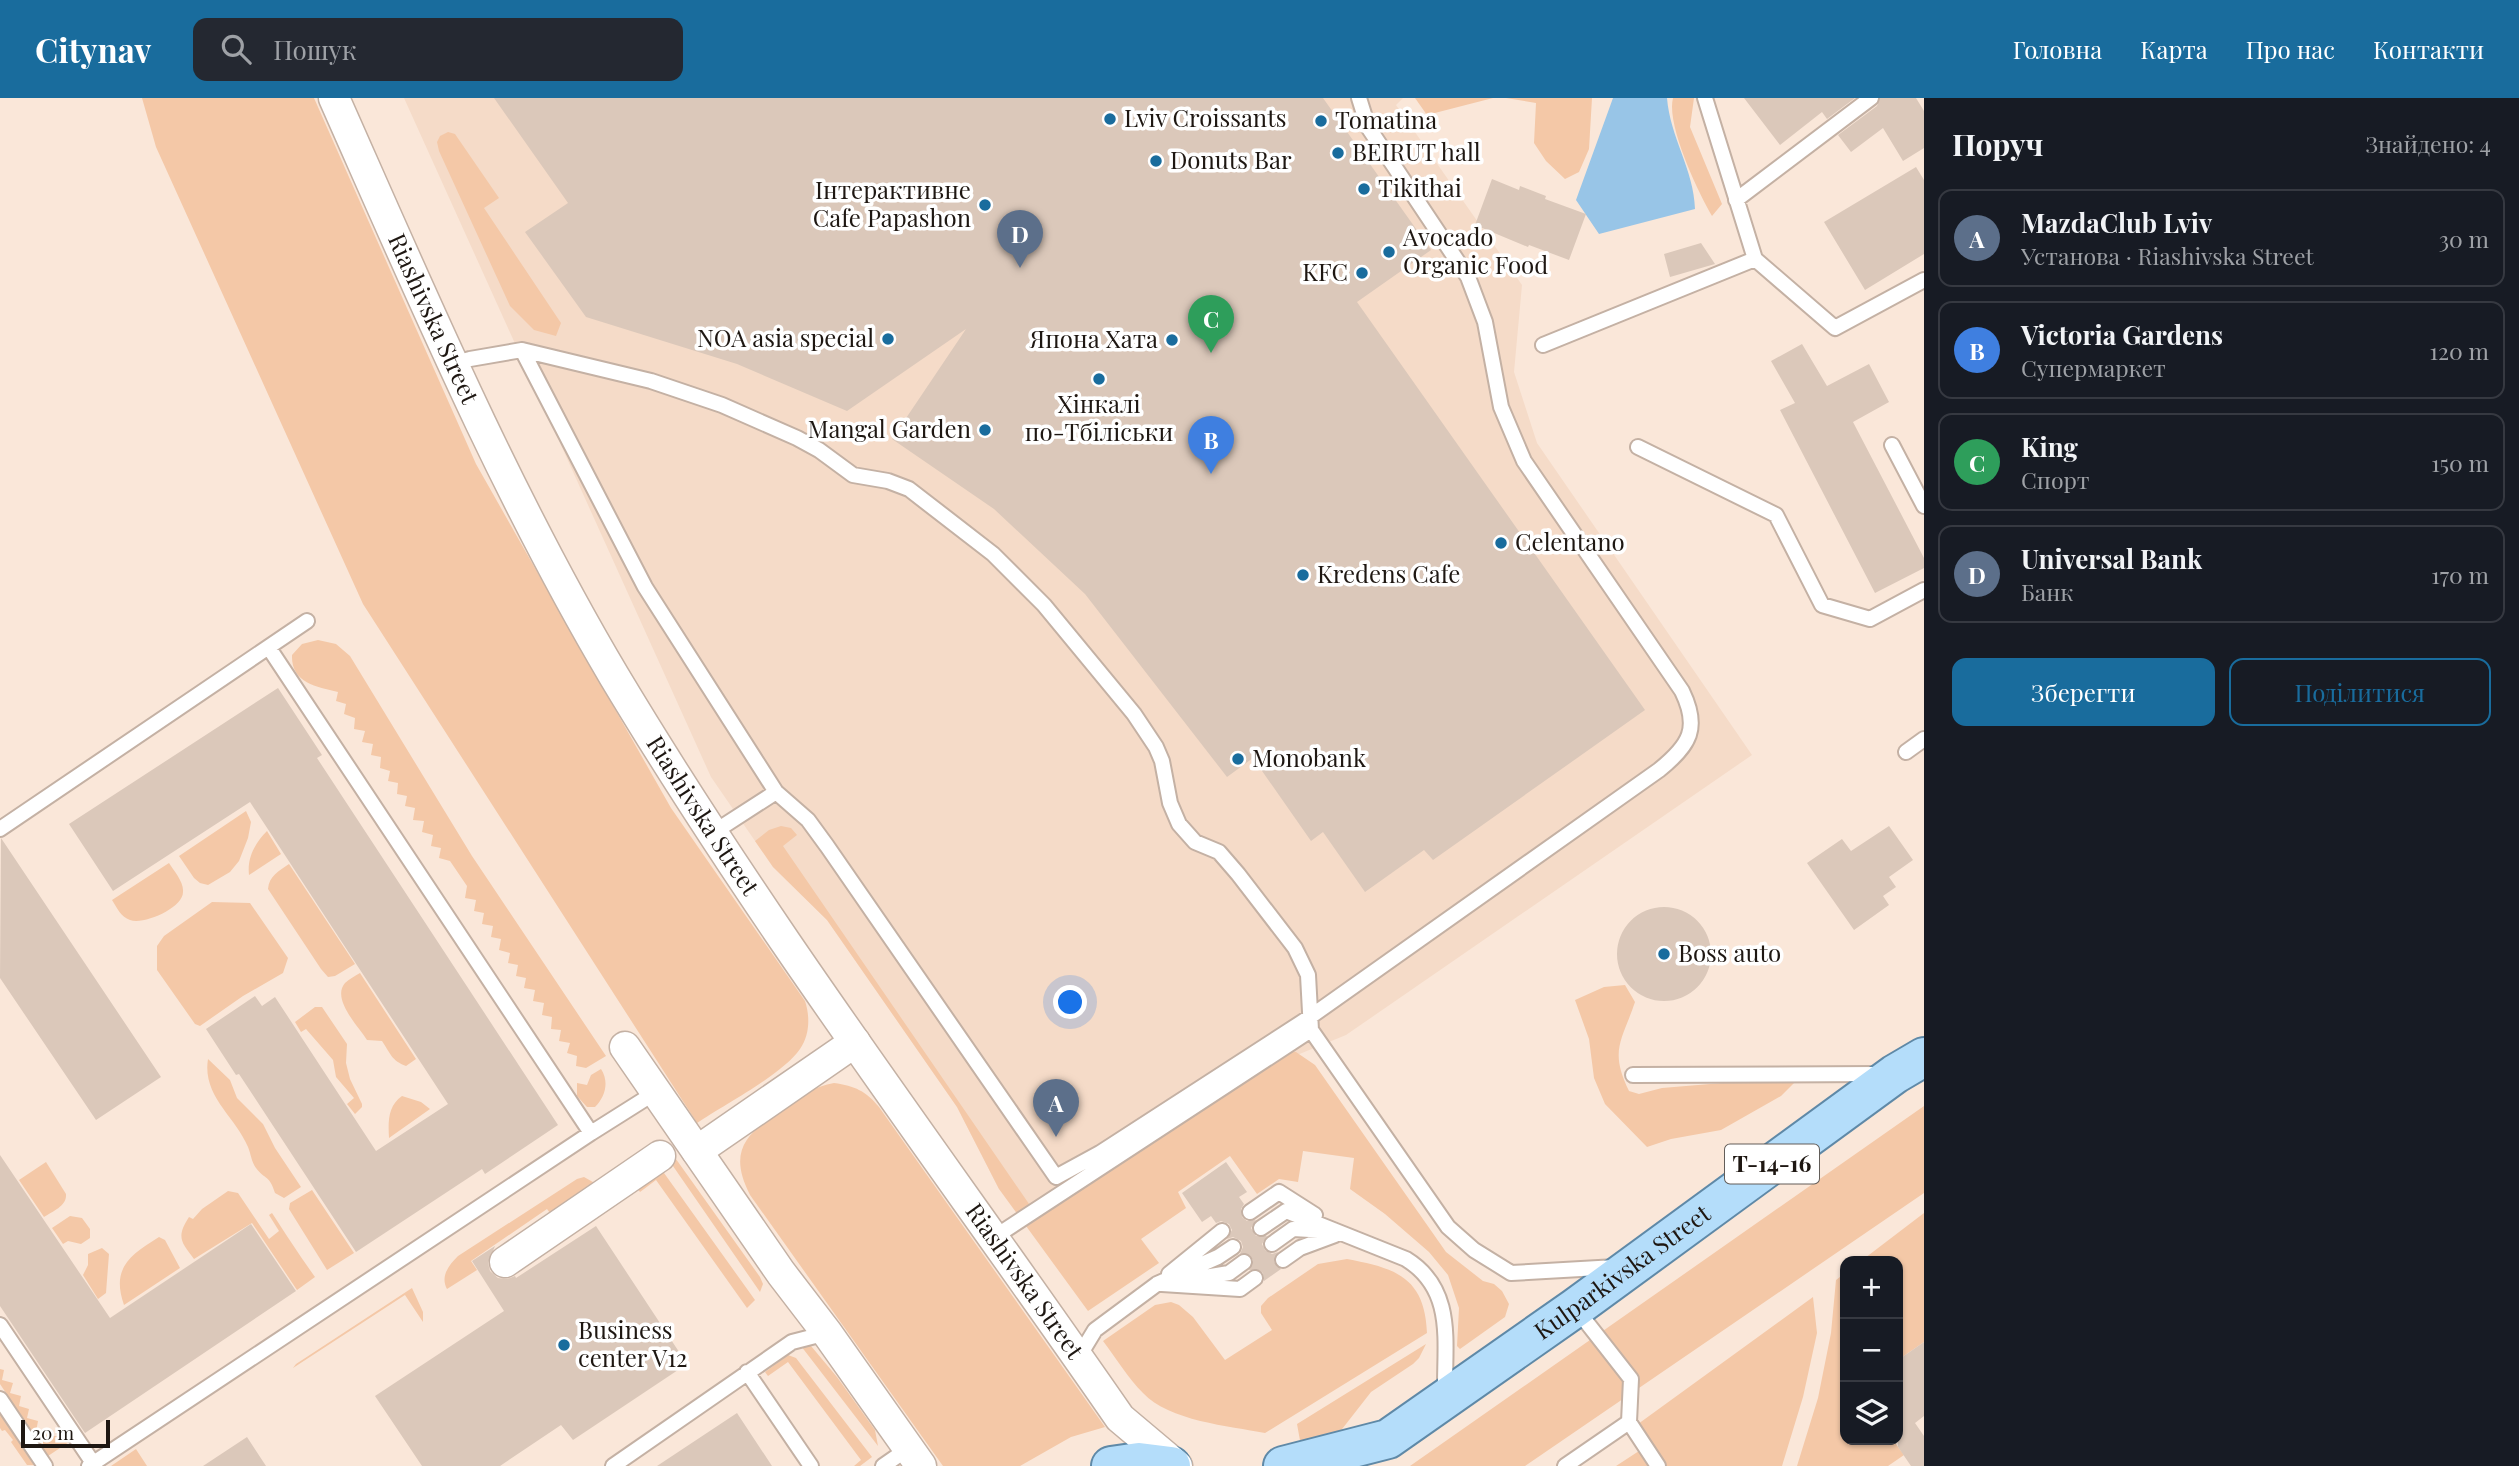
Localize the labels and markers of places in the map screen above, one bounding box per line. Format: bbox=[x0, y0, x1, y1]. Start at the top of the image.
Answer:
place label: Lviv Croissants bbox=[1124, 101, 1286, 133]
place label: Tomatina bbox=[1335, 103, 1437, 135]
marker: Lviv Croissants bbox=[1102, 111, 1118, 127]
marker: Tomatina bbox=[1313, 113, 1329, 129]
place label: BEIRUT hall bbox=[1352, 135, 1481, 167]
place label: Donuts Bar bbox=[1170, 143, 1292, 175]
marker: BEIRUT hall bbox=[1330, 145, 1346, 161]
marker: Donuts Bar bbox=[1148, 153, 1164, 169]
place label: Tikithai bbox=[1378, 171, 1462, 203]
place label: Інтерактивне Cafe Papashon bbox=[813, 173, 971, 233]
marker: Tikithai bbox=[1356, 181, 1372, 197]
marker: Інтерактивне Cafe Papashon bbox=[977, 197, 993, 213]
pin: D bbox=[997, 210, 1043, 268]
place label: Avocado Organic Food bbox=[1402, 220, 1548, 280]
marker: Avocado Organic Food bbox=[1381, 244, 1397, 260]
place label: KFC bbox=[1302, 255, 1348, 287]
marker: KFC bbox=[1354, 265, 1370, 281]
pin: C bbox=[1188, 295, 1234, 353]
place label: NOA asia special bbox=[697, 321, 874, 353]
place label: Япона Хата bbox=[1029, 322, 1158, 354]
marker: NOA asia special bbox=[880, 331, 896, 347]
marker: Япона Хата bbox=[1164, 332, 1180, 348]
marker: Хінкалі по-Тбіліськи bbox=[1091, 371, 1107, 387]
place label: Хінкалі по-Тбіліськи bbox=[1025, 387, 1173, 447]
place label: Mangal Garden bbox=[808, 412, 971, 444]
pin: B bbox=[1188, 416, 1234, 474]
marker: Mangal Garden bbox=[977, 422, 993, 438]
place label: Celentano bbox=[1515, 525, 1625, 557]
marker: Celentano bbox=[1493, 535, 1509, 551]
place label: Kredens Cafe bbox=[1317, 557, 1460, 589]
marker: Kredens Cafe bbox=[1295, 567, 1311, 583]
place label: Monobank bbox=[1252, 741, 1367, 773]
marker: Monobank bbox=[1230, 751, 1246, 767]
place label: Boss auto bbox=[1678, 936, 1781, 968]
marker: Boss auto bbox=[1656, 946, 1672, 962]
pin: A bbox=[1033, 1079, 1079, 1137]
place label: Business center V12 bbox=[578, 1313, 688, 1373]
marker: Business center V12 bbox=[556, 1337, 572, 1353]

